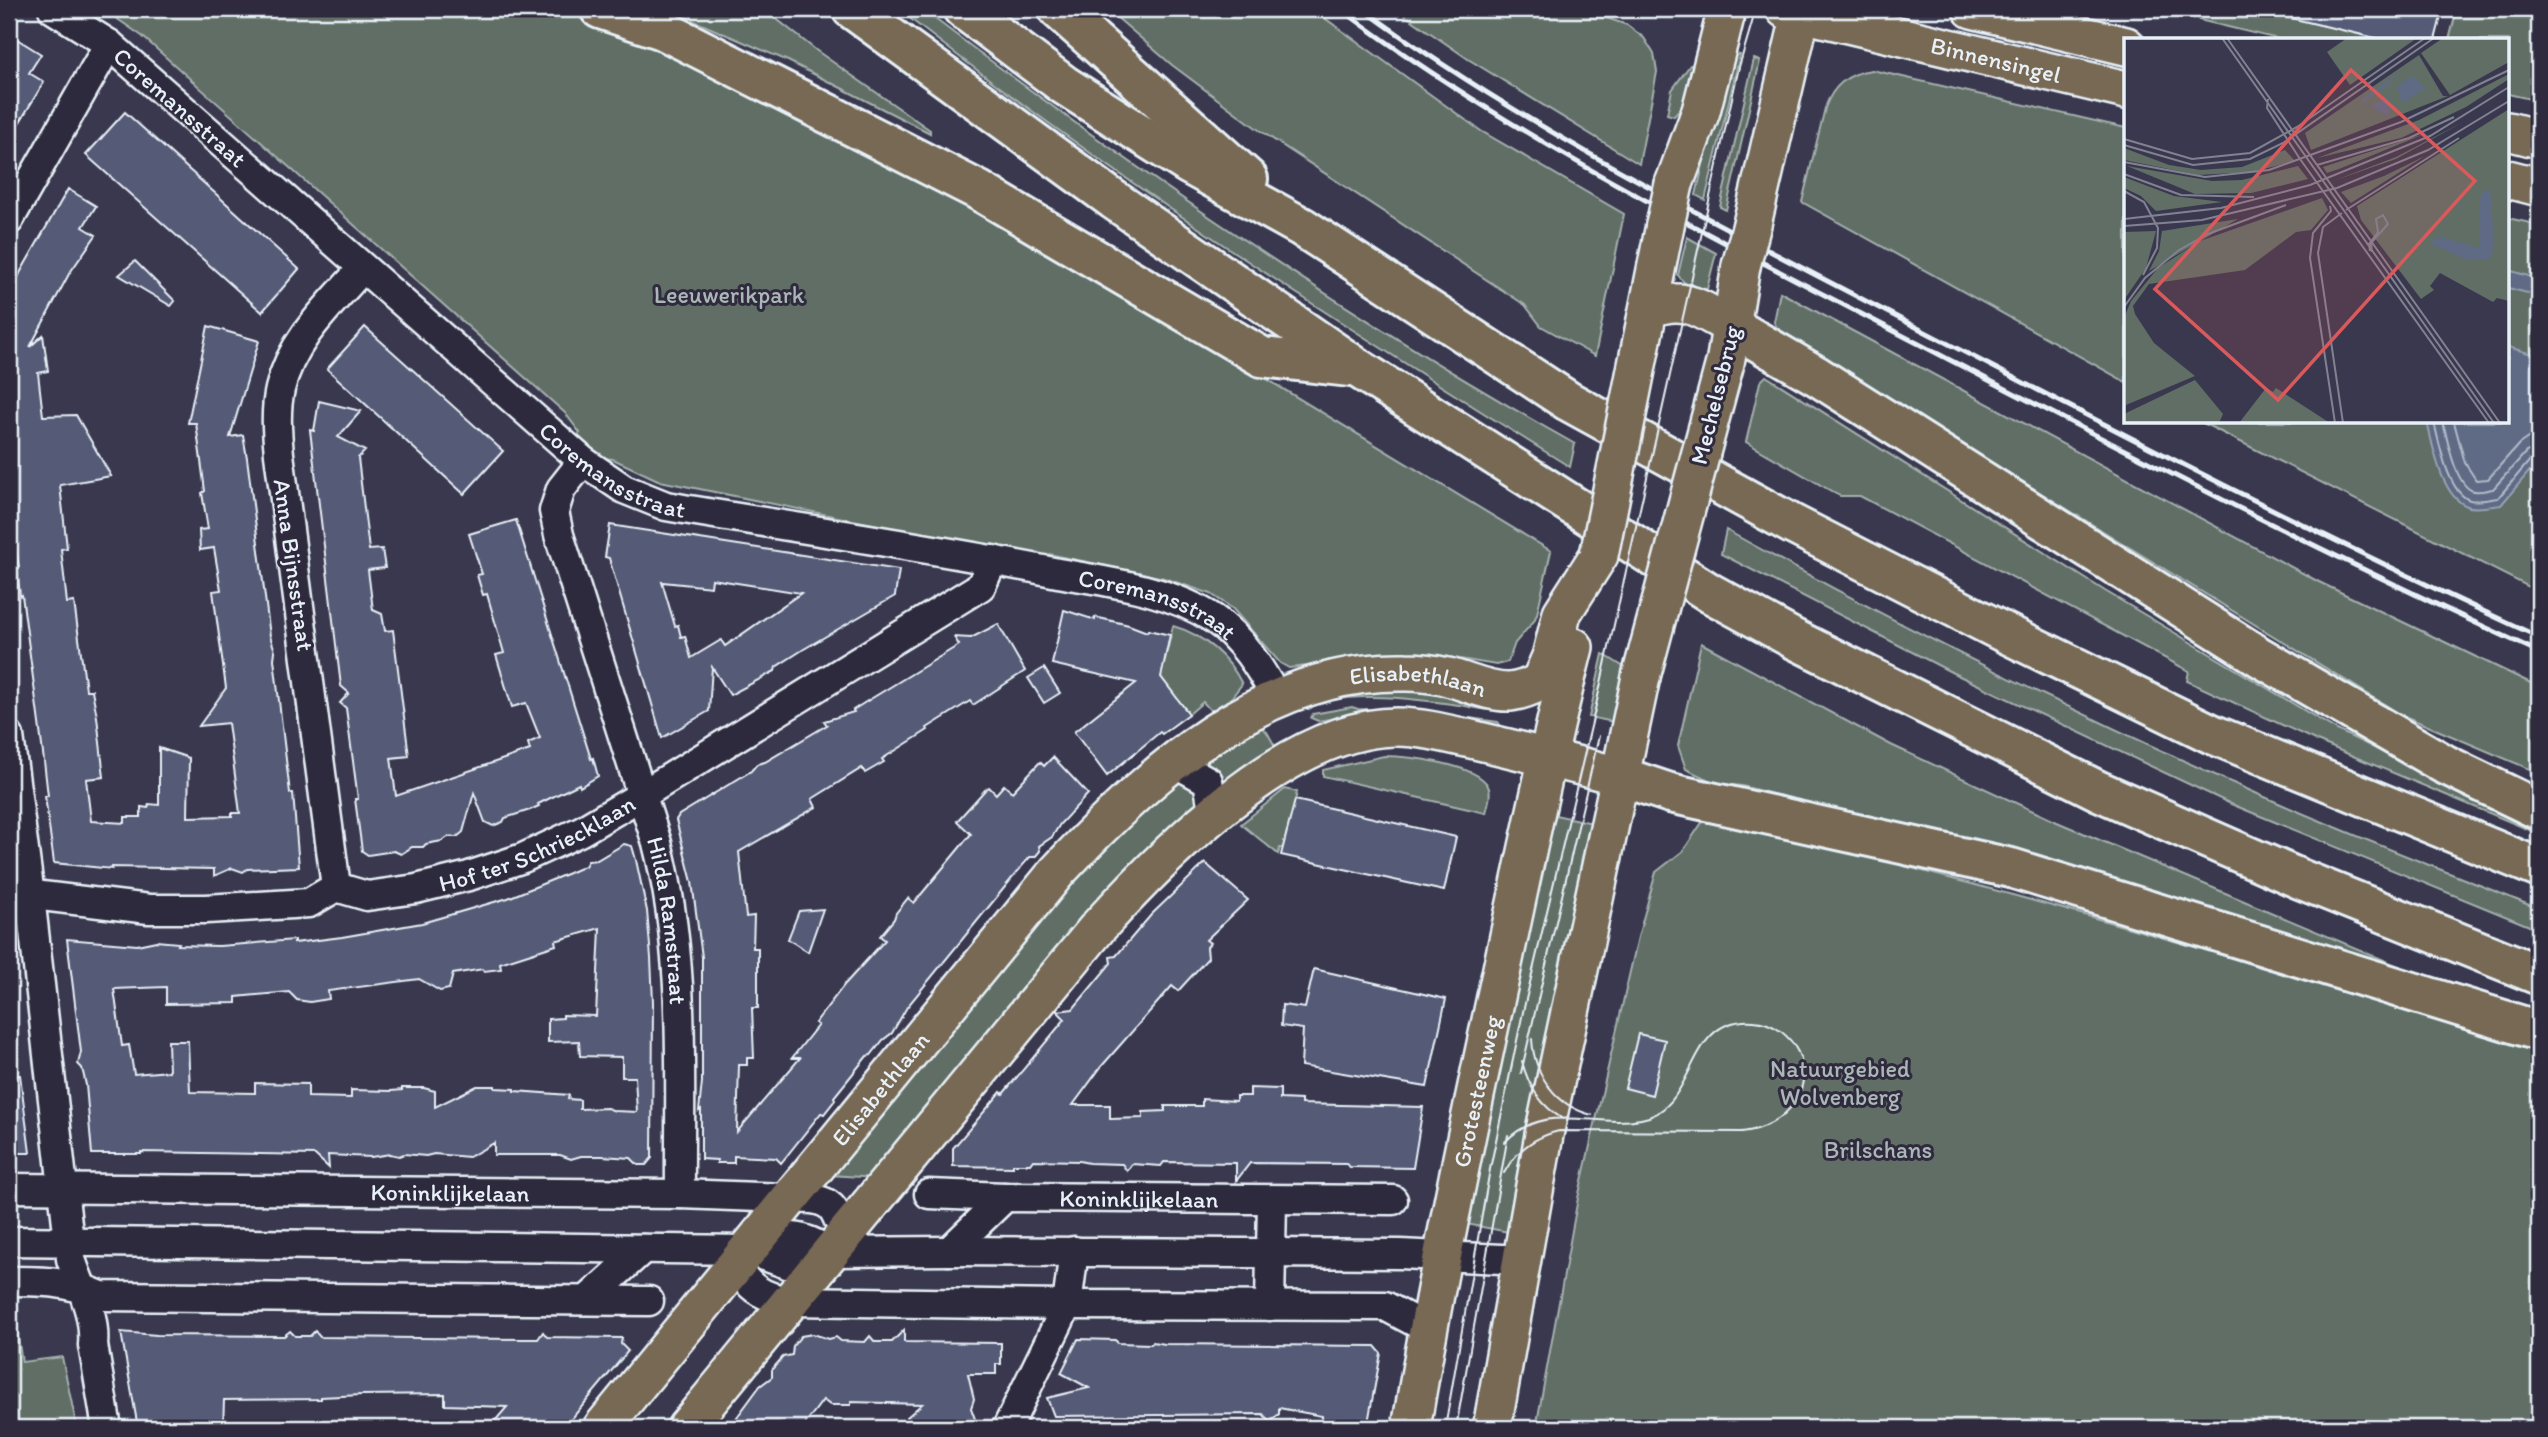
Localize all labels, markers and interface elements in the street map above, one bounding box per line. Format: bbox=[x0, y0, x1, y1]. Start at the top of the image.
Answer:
street label: Binnensingel bbox=[1928, 30, 2064, 89]
inset map bbox=[2124, 38, 2510, 424]
street label: Coremansstraat bbox=[108, 41, 253, 173]
park label: Leeuwerikpark bbox=[654, 280, 805, 309]
street label: Mechelsebrug bbox=[1684, 322, 1746, 467]
street label: Coremansstraat bbox=[534, 415, 687, 524]
street label: Anna Bijnsstraat bbox=[268, 477, 320, 653]
street label: Coremansstraat bbox=[1076, 562, 1243, 645]
street label: Elisabethlaan bbox=[1347, 657, 1491, 703]
street label: Hof ter Schriecklaan bbox=[436, 788, 640, 897]
street label: Hilda Ramstraat bbox=[641, 833, 693, 1005]
street label: Grotesteenweg bbox=[1446, 1012, 1506, 1170]
street label: Elisabethlaan bbox=[825, 1025, 935, 1151]
park label: Natuurgebied Wolvenberg bbox=[1770, 1054, 1910, 1111]
park label: Brilschans bbox=[1824, 1135, 1932, 1164]
street label: Koninklijkelaan bbox=[370, 1177, 530, 1207]
street label: Koninklijkelaan bbox=[1059, 1183, 1219, 1213]

